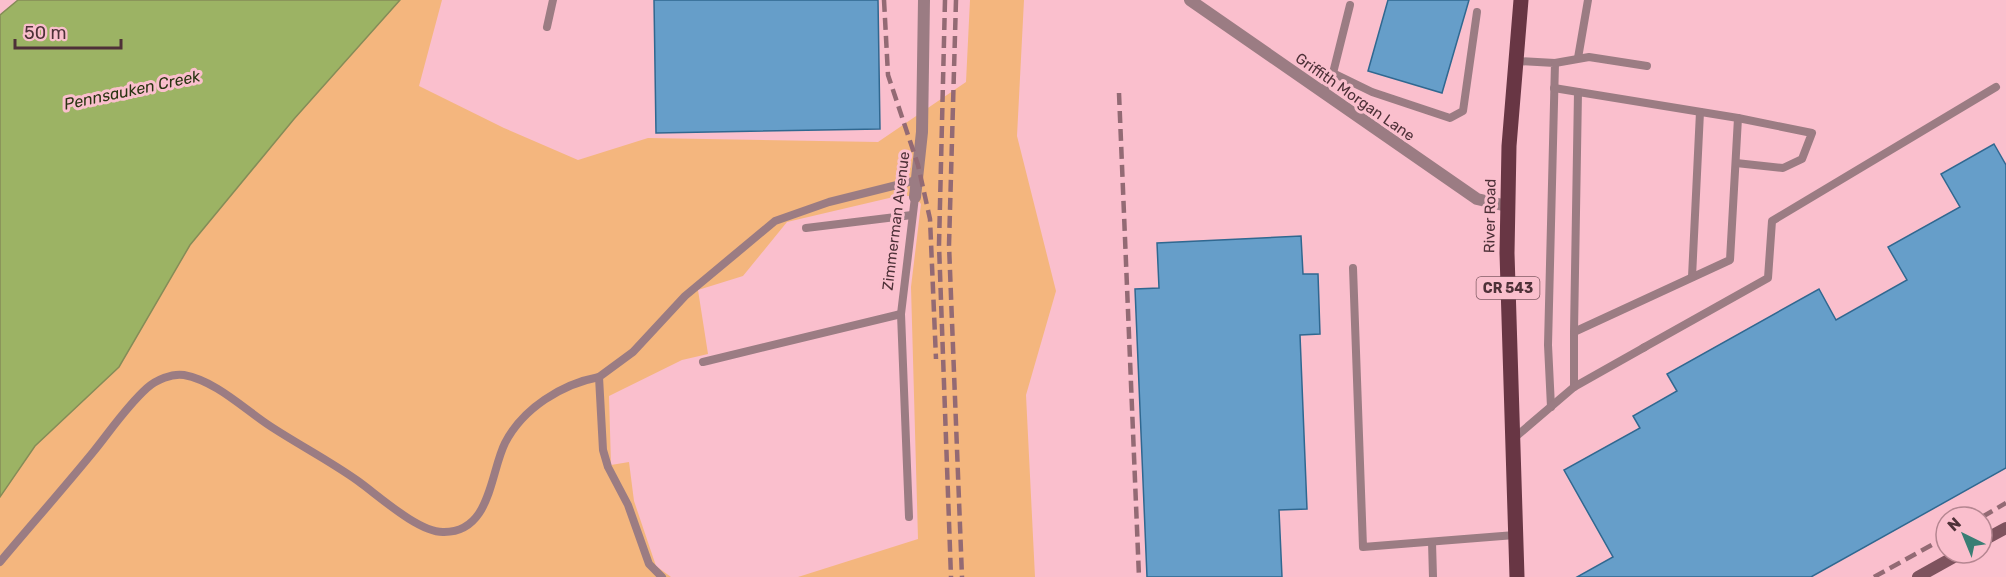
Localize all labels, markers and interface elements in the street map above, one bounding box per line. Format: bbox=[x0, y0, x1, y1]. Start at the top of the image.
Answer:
scale bar bbox=[15, 12, 122, 50]
text: 50 m bbox=[24, 22, 67, 44]
street label: Griffith Morgan Lane bbox=[1292, 49, 1418, 145]
water label: Pennsauken Creek bbox=[62, 66, 203, 114]
street label: Zimmerman Avenue bbox=[879, 150, 913, 292]
street label: River Road bbox=[1480, 179, 1500, 253]
road number: CR 543 bbox=[1476, 277, 1540, 299]
north arrow bbox=[1934, 505, 1994, 565]
text: N bbox=[1943, 514, 1965, 535]

